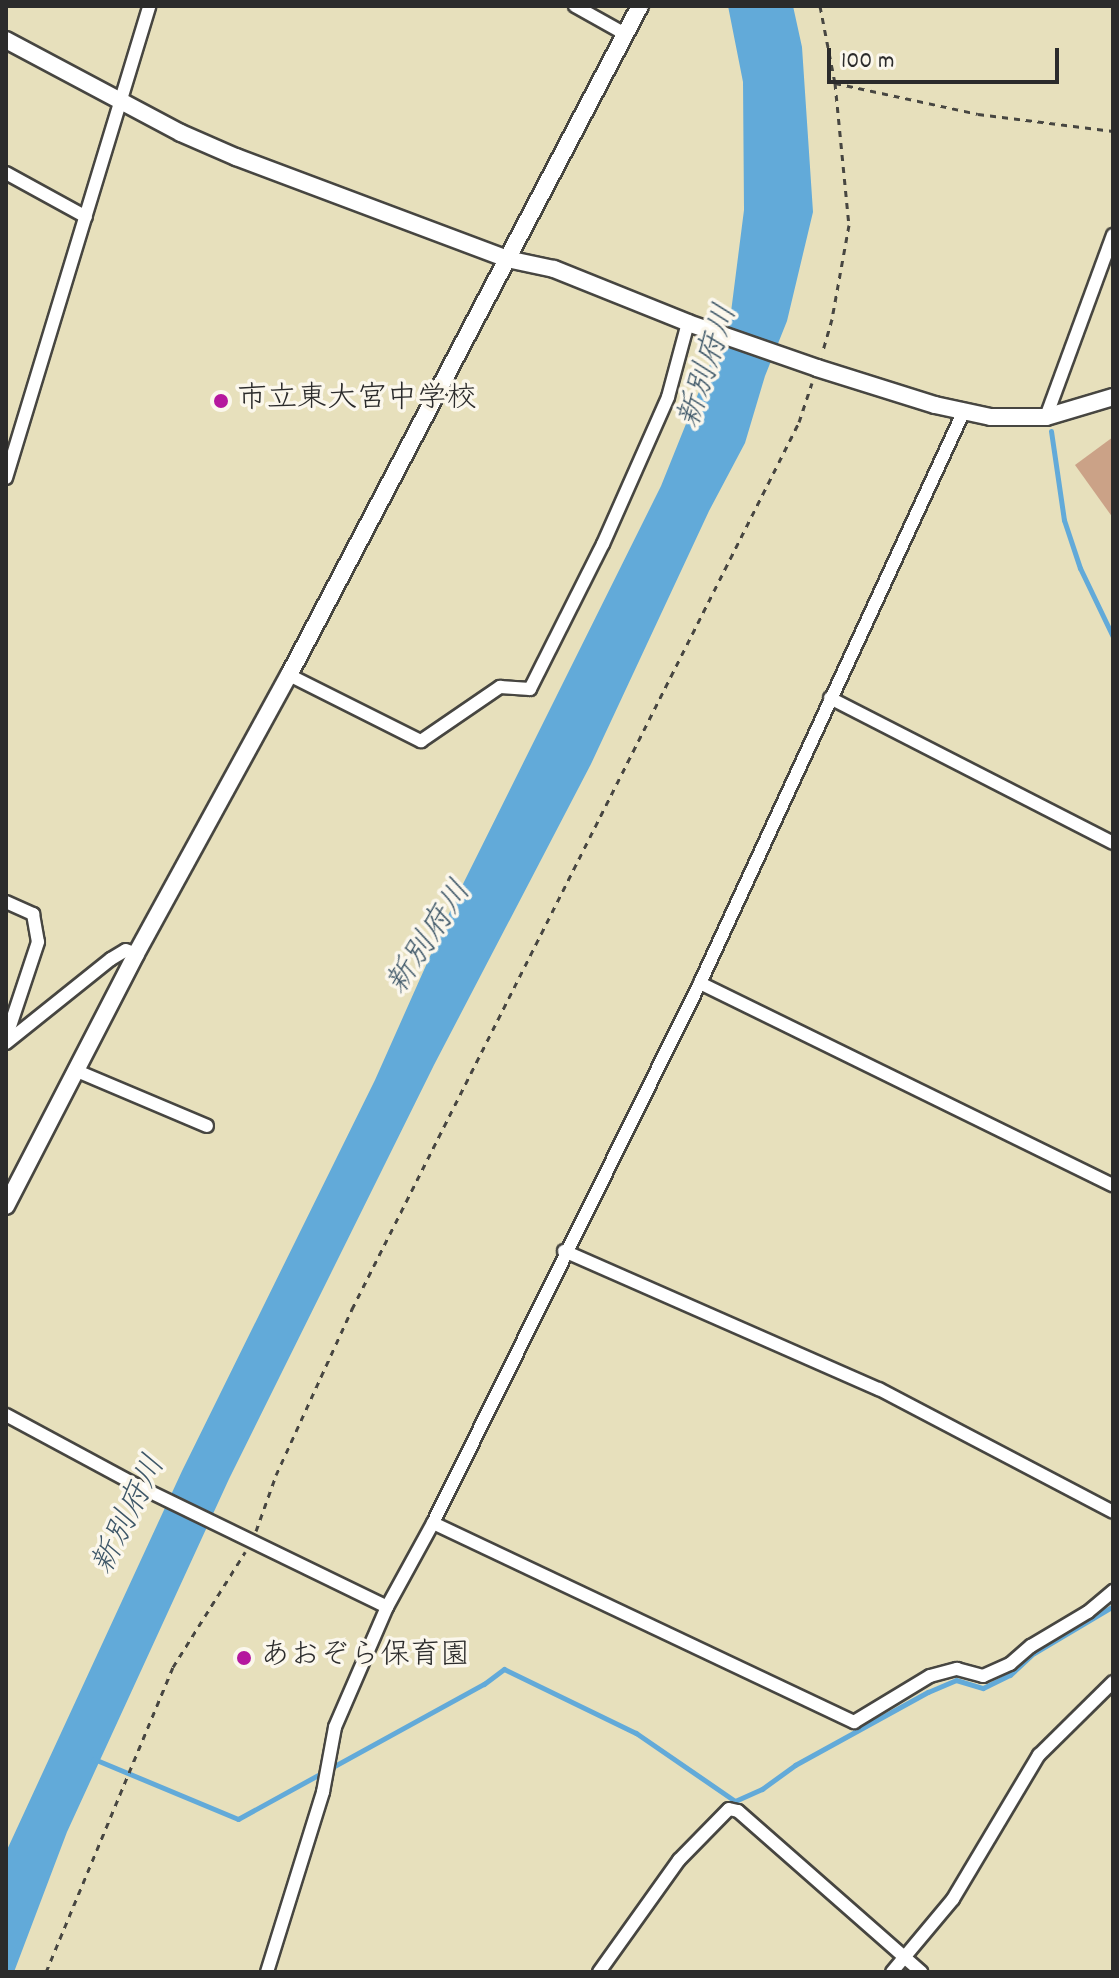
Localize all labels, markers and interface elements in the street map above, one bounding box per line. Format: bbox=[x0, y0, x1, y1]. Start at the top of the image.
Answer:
scale bar bbox=[831, 32, 1063, 82]
text: 100 m bbox=[841, 45, 894, 79]
water label: 新別府川 bbox=[672, 300, 748, 434]
place label: 市立東大宮中学校 bbox=[237, 383, 477, 419]
marker: 市立東大宮中学校 bbox=[212, 392, 230, 410]
water label: 新別府川 bbox=[380, 875, 482, 1003]
water label: 新別府川 bbox=[86, 1450, 176, 1582]
place label: あおぞら保育園 bbox=[260, 1640, 470, 1676]
marker: あおぞら保育園 bbox=[235, 1649, 253, 1667]

